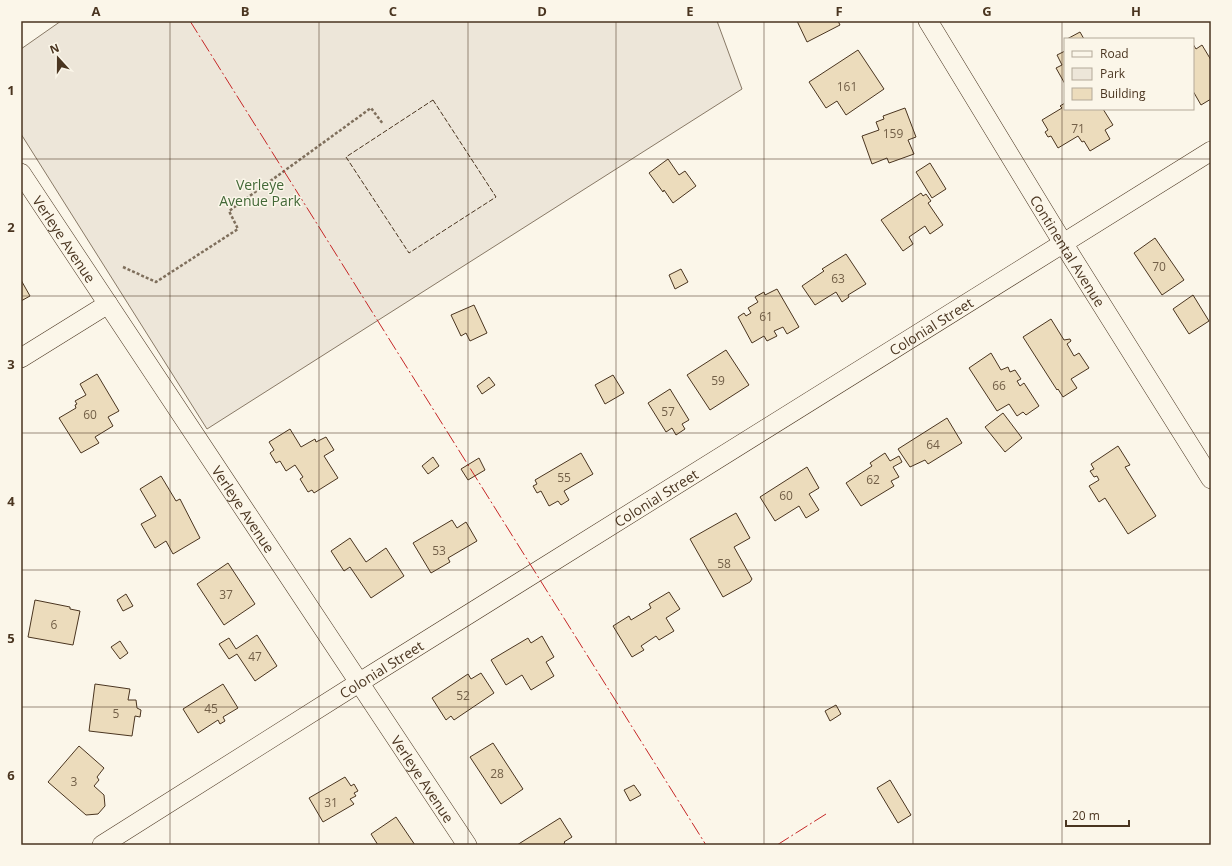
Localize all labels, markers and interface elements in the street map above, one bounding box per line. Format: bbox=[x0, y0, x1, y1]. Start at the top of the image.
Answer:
text: A bbox=[92, 2, 101, 20]
text: B bbox=[241, 2, 250, 20]
text: C bbox=[389, 2, 397, 20]
text: D bbox=[537, 2, 547, 20]
text: E bbox=[686, 2, 694, 20]
text: F bbox=[835, 2, 843, 20]
text: G bbox=[982, 2, 992, 20]
text: H bbox=[1131, 2, 1141, 20]
north arrow bbox=[38, 38, 78, 78]
legend bbox=[1064, 38, 1194, 110]
text: N bbox=[47, 40, 61, 57]
text: Road bbox=[1100, 45, 1129, 62]
text: Park bbox=[1100, 65, 1126, 82]
house number: 161 bbox=[837, 78, 857, 95]
text: 1 bbox=[7, 81, 15, 99]
text: Building bbox=[1100, 85, 1146, 102]
house number: 71 bbox=[1071, 120, 1085, 137]
house number: 159 bbox=[883, 125, 903, 142]
park label: Verleye Avenue Park bbox=[219, 175, 301, 210]
street label: Continental Avenue bbox=[1026, 191, 1110, 310]
street label: Verleye Avenue bbox=[29, 192, 101, 286]
text: 2 bbox=[7, 218, 15, 236]
house number: 70 bbox=[1152, 258, 1166, 275]
house number: 63 bbox=[831, 270, 845, 287]
street label: Colonial Street bbox=[885, 292, 976, 359]
house number: 61 bbox=[759, 308, 773, 325]
text: 3 bbox=[7, 355, 15, 373]
house number: 59 bbox=[711, 372, 725, 389]
house number: 66 bbox=[992, 377, 1006, 394]
house number: 57 bbox=[661, 403, 675, 420]
house number: 60 bbox=[83, 406, 97, 423]
house number: 64 bbox=[926, 436, 940, 453]
street label: Verleye Avenue bbox=[208, 462, 280, 556]
street label: Colonial Street bbox=[610, 464, 701, 531]
house number: 55 bbox=[557, 469, 571, 486]
house number: 62 bbox=[866, 471, 880, 488]
house number: 60 bbox=[779, 487, 793, 504]
text: 4 bbox=[7, 492, 15, 510]
house number: 53 bbox=[432, 542, 446, 559]
house number: 58 bbox=[717, 555, 731, 572]
house number: 37 bbox=[219, 586, 233, 603]
house number: 6 bbox=[51, 616, 58, 633]
text: 5 bbox=[7, 629, 15, 647]
street label: Colonial Street bbox=[336, 636, 427, 702]
house number: 47 bbox=[248, 648, 262, 665]
house number: 52 bbox=[456, 687, 470, 704]
house number: 45 bbox=[204, 700, 218, 717]
house number: 5 bbox=[113, 705, 120, 722]
street label: Verleye Avenue bbox=[387, 732, 459, 826]
house number: 28 bbox=[490, 765, 504, 782]
text: 6 bbox=[7, 766, 15, 784]
house number: 3 bbox=[71, 773, 78, 790]
house number: 31 bbox=[324, 794, 338, 811]
scale bar bbox=[1066, 802, 1129, 828]
text: 20 m bbox=[1072, 807, 1100, 824]

